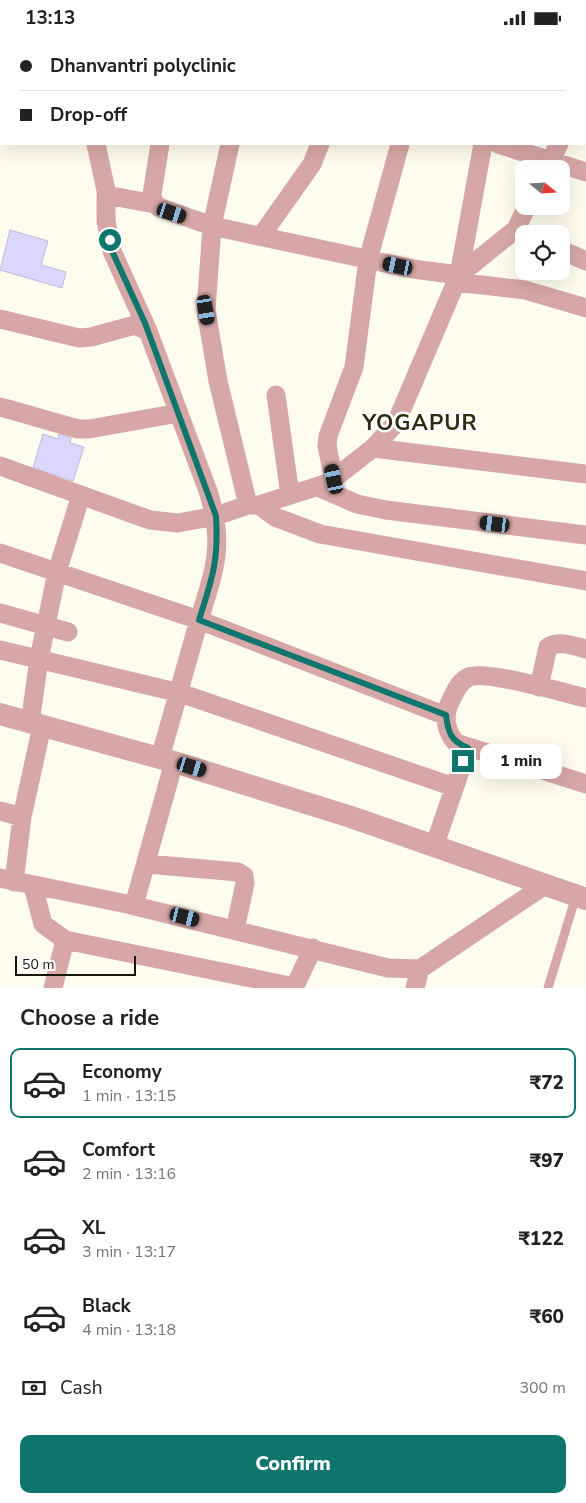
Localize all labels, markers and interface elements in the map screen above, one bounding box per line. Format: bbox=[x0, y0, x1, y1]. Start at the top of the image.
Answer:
text: 13:13 bbox=[25, 5, 75, 31]
text: Dhanvantri polyclinic bbox=[50, 53, 236, 79]
text: Drop-off bbox=[50, 102, 127, 128]
north arrow bbox=[515, 160, 570, 215]
map controls bbox=[515, 160, 570, 280]
car bbox=[155, 201, 188, 225]
button: locate bbox=[515, 225, 570, 280]
route start bbox=[99, 229, 121, 251]
car bbox=[381, 256, 414, 276]
car bbox=[196, 294, 215, 326]
district label: YOGAPUR bbox=[361, 408, 478, 438]
car bbox=[323, 463, 344, 495]
car bbox=[479, 515, 510, 533]
callout: 1 min bbox=[480, 743, 563, 779]
route end bbox=[452, 750, 474, 772]
text: 1 min bbox=[500, 750, 542, 772]
car bbox=[175, 755, 208, 779]
car bbox=[168, 906, 201, 928]
scale bar bbox=[15, 953, 136, 976]
text: 50 m bbox=[22, 955, 54, 974]
text: Choose a ride bbox=[20, 1003, 159, 1033]
text: Economy bbox=[82, 1059, 162, 1085]
icon: car bbox=[22, 1061, 67, 1106]
text: ₹72 bbox=[530, 1070, 564, 1096]
text: 1 min · 13:15 bbox=[82, 1085, 176, 1107]
text: Comfort bbox=[82, 1137, 155, 1163]
icon: car bbox=[22, 1139, 67, 1184]
text: ₹97 bbox=[530, 1148, 564, 1174]
text: 2 min · 13:16 bbox=[82, 1163, 176, 1185]
text: XL bbox=[82, 1215, 105, 1241]
icon: car bbox=[22, 1217, 67, 1262]
text: ₹122 bbox=[518, 1226, 564, 1252]
text: 3 min · 13:17 bbox=[82, 1241, 176, 1263]
text: Black bbox=[82, 1293, 131, 1319]
icon: car bbox=[22, 1295, 67, 1340]
text: ₹60 bbox=[530, 1304, 564, 1330]
text: 4 min · 13:18 bbox=[82, 1319, 176, 1341]
icon: cash bbox=[20, 1374, 48, 1402]
text: Cash bbox=[60, 1375, 102, 1401]
text: 300 m bbox=[519, 1377, 566, 1399]
button: Confirm bbox=[20, 1435, 566, 1493]

